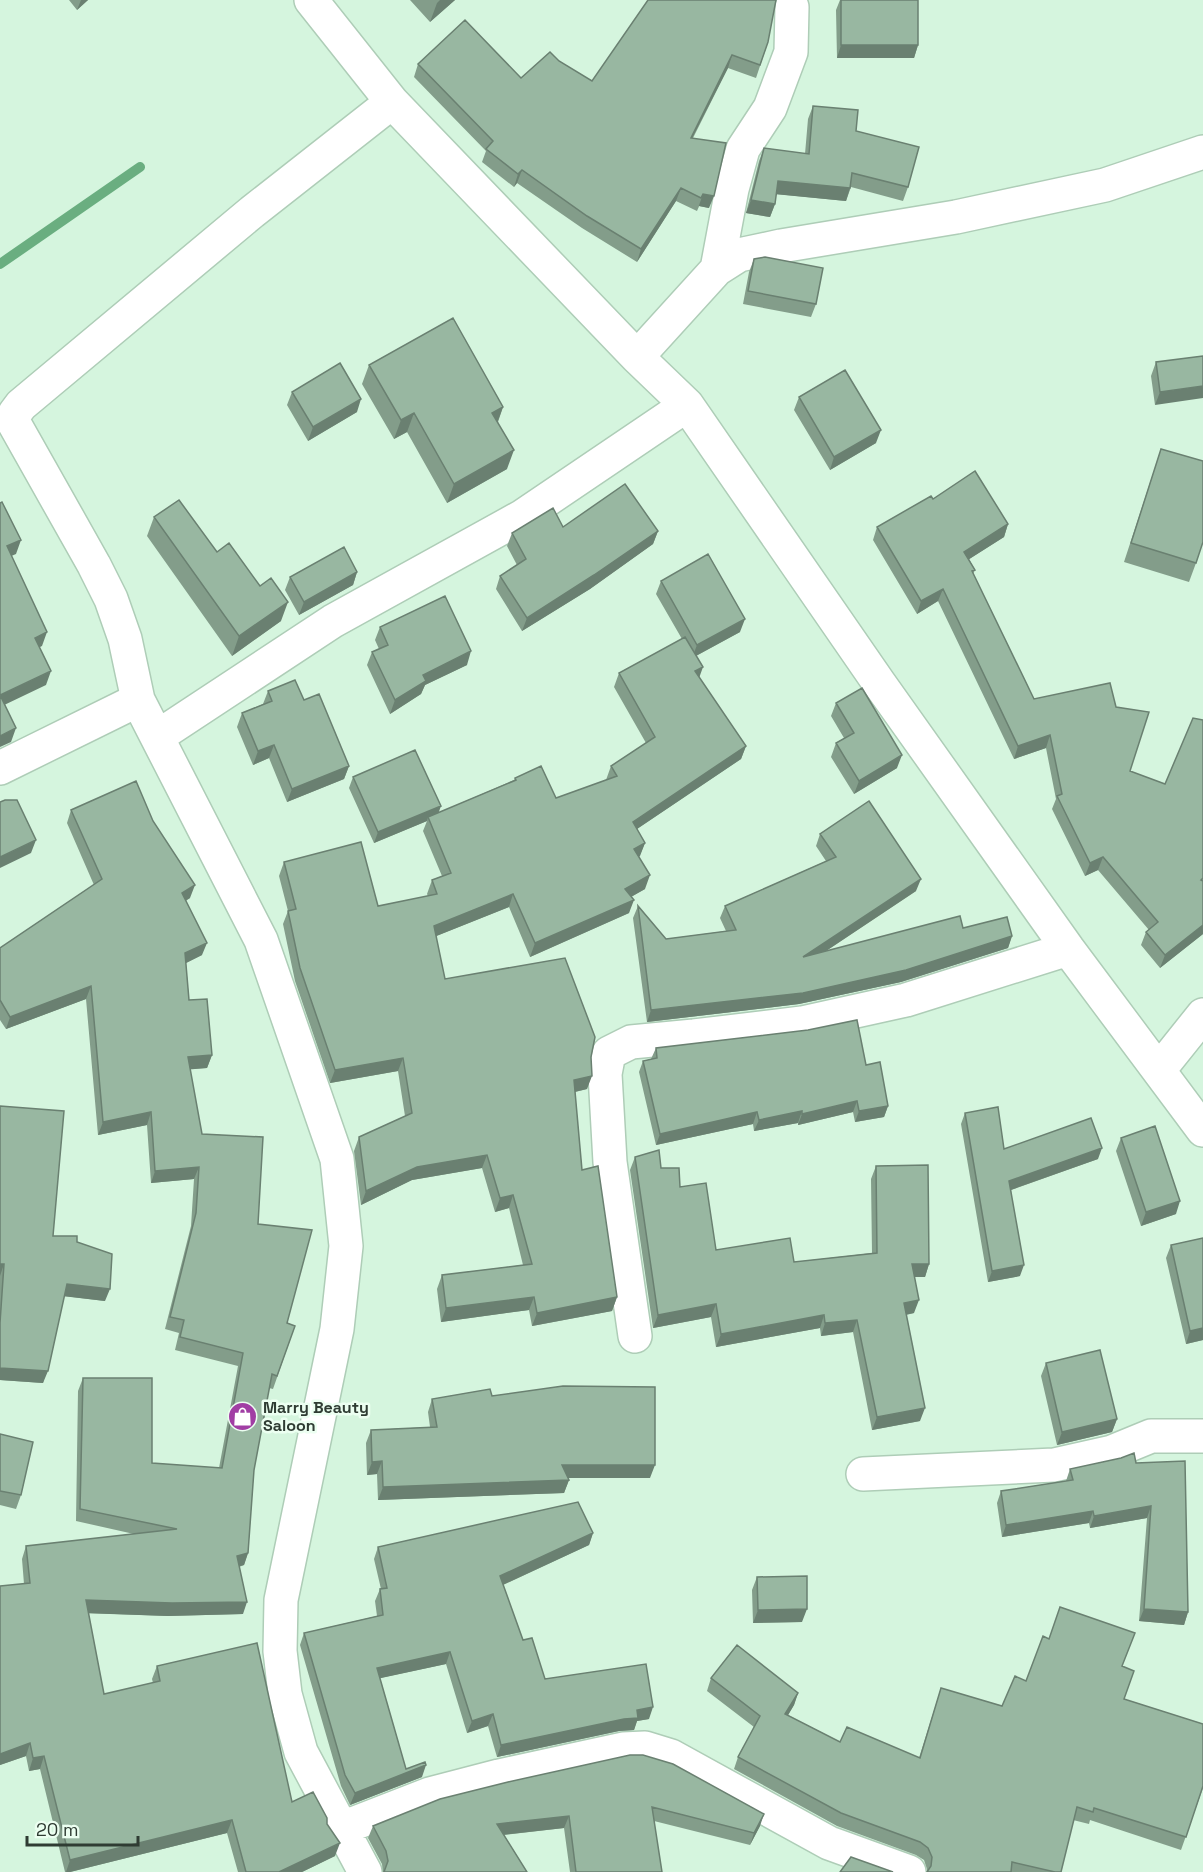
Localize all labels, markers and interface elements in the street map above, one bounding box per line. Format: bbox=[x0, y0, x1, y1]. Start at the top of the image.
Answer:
place label: Marry Beauty Saloon bbox=[263, 1397, 369, 1436]
shop icon: Marry Beauty Saloon bbox=[226, 1400, 258, 1432]
scale bar bbox=[27, 1809, 138, 1847]
text: 20 m bbox=[36, 1818, 79, 1841]

